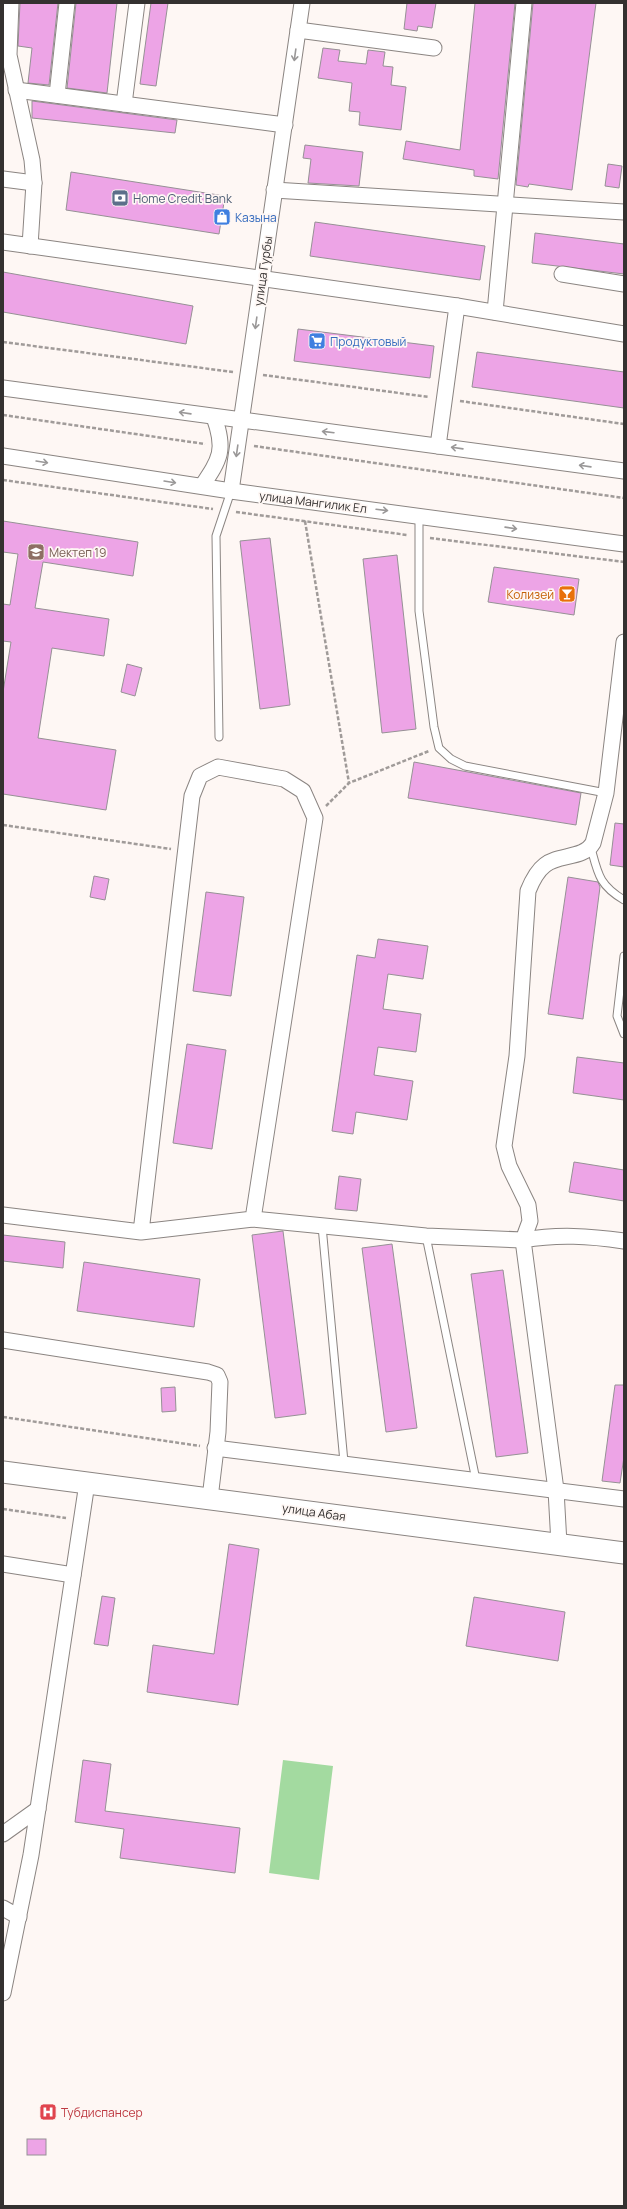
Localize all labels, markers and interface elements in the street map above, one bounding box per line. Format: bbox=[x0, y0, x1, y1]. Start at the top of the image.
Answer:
one-way arrow bbox=[291, 49, 299, 62]
bank icon: Home Credit Bank bbox=[110, 188, 130, 208]
place label: Home Credit Bank bbox=[133, 190, 233, 207]
shop icon: Казына bbox=[212, 207, 232, 227]
place label: Казына bbox=[235, 209, 277, 226]
street label: улица Гурбы bbox=[250, 235, 276, 307]
one-way arrow bbox=[252, 316, 260, 329]
supermarket icon: Продуктовый bbox=[307, 331, 327, 351]
place label: Продуктовый bbox=[330, 333, 406, 350]
one-way arrow bbox=[179, 409, 192, 417]
one-way arrow bbox=[322, 428, 335, 436]
one-way arrow bbox=[233, 444, 241, 457]
one-way arrow bbox=[451, 444, 464, 452]
one-way arrow bbox=[35, 458, 48, 466]
one-way arrow bbox=[579, 462, 592, 470]
one-way arrow bbox=[163, 478, 176, 486]
street label: улица Мангилик Ел bbox=[258, 487, 368, 517]
one-way arrow bbox=[375, 507, 388, 514]
one-way arrow bbox=[504, 524, 517, 532]
school or university icon: Мектеп 19 bbox=[26, 542, 46, 562]
place label: Мектеп 19 bbox=[49, 544, 107, 561]
bar icon: Колизей bbox=[557, 584, 577, 604]
place label: Колизей bbox=[507, 586, 554, 603]
street label: улица Абая bbox=[281, 1499, 347, 1525]
hospital icon: Тубдиспансер bbox=[38, 2102, 58, 2122]
place label: Тубдиспансер bbox=[61, 2104, 143, 2121]

